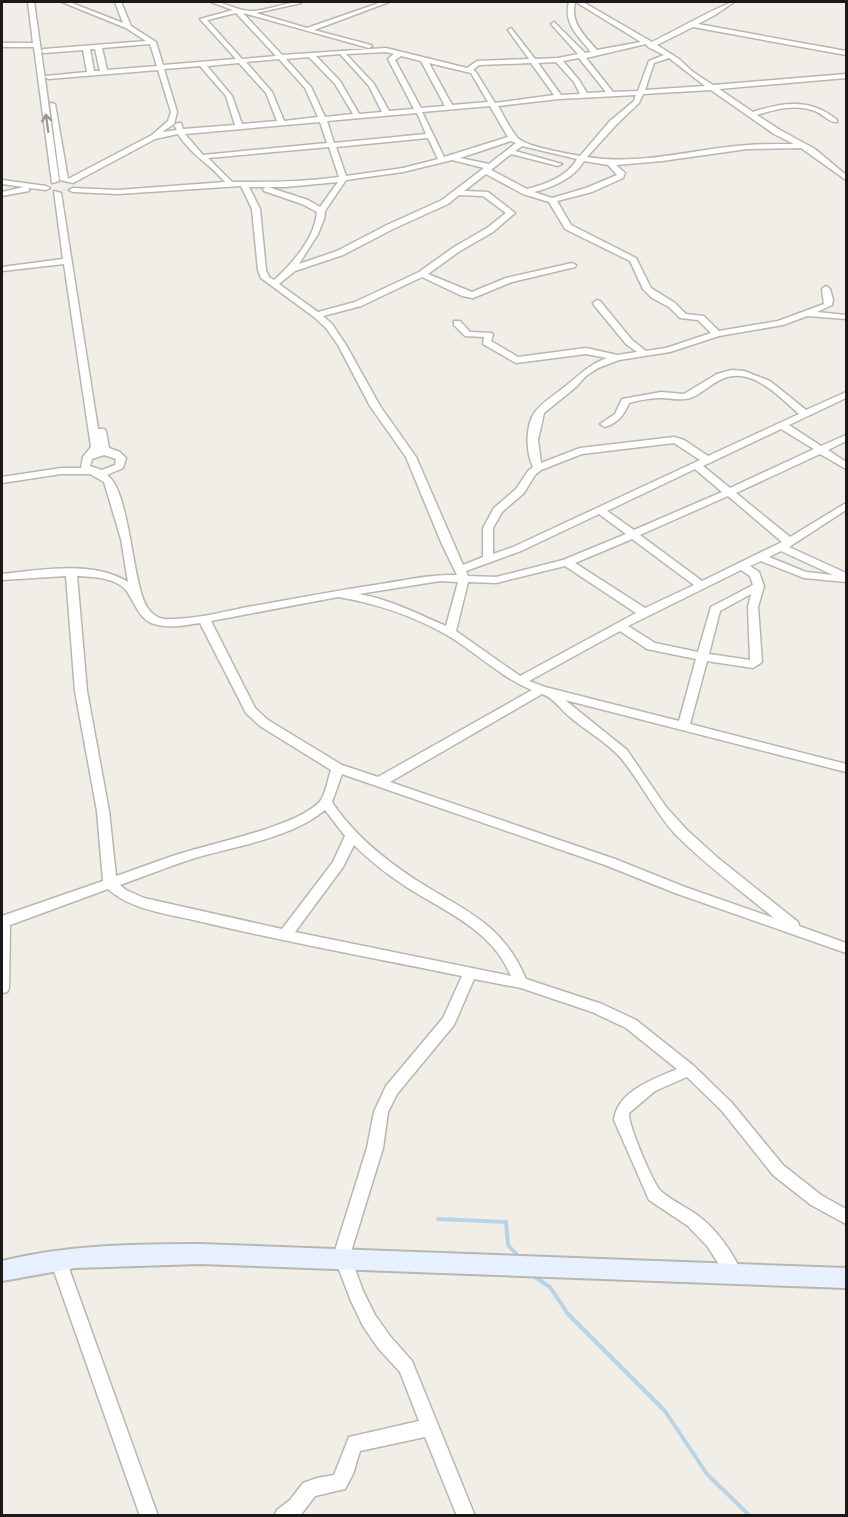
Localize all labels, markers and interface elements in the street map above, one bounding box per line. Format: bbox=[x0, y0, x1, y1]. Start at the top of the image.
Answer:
one-way arrow bbox=[41, 114, 52, 134]

